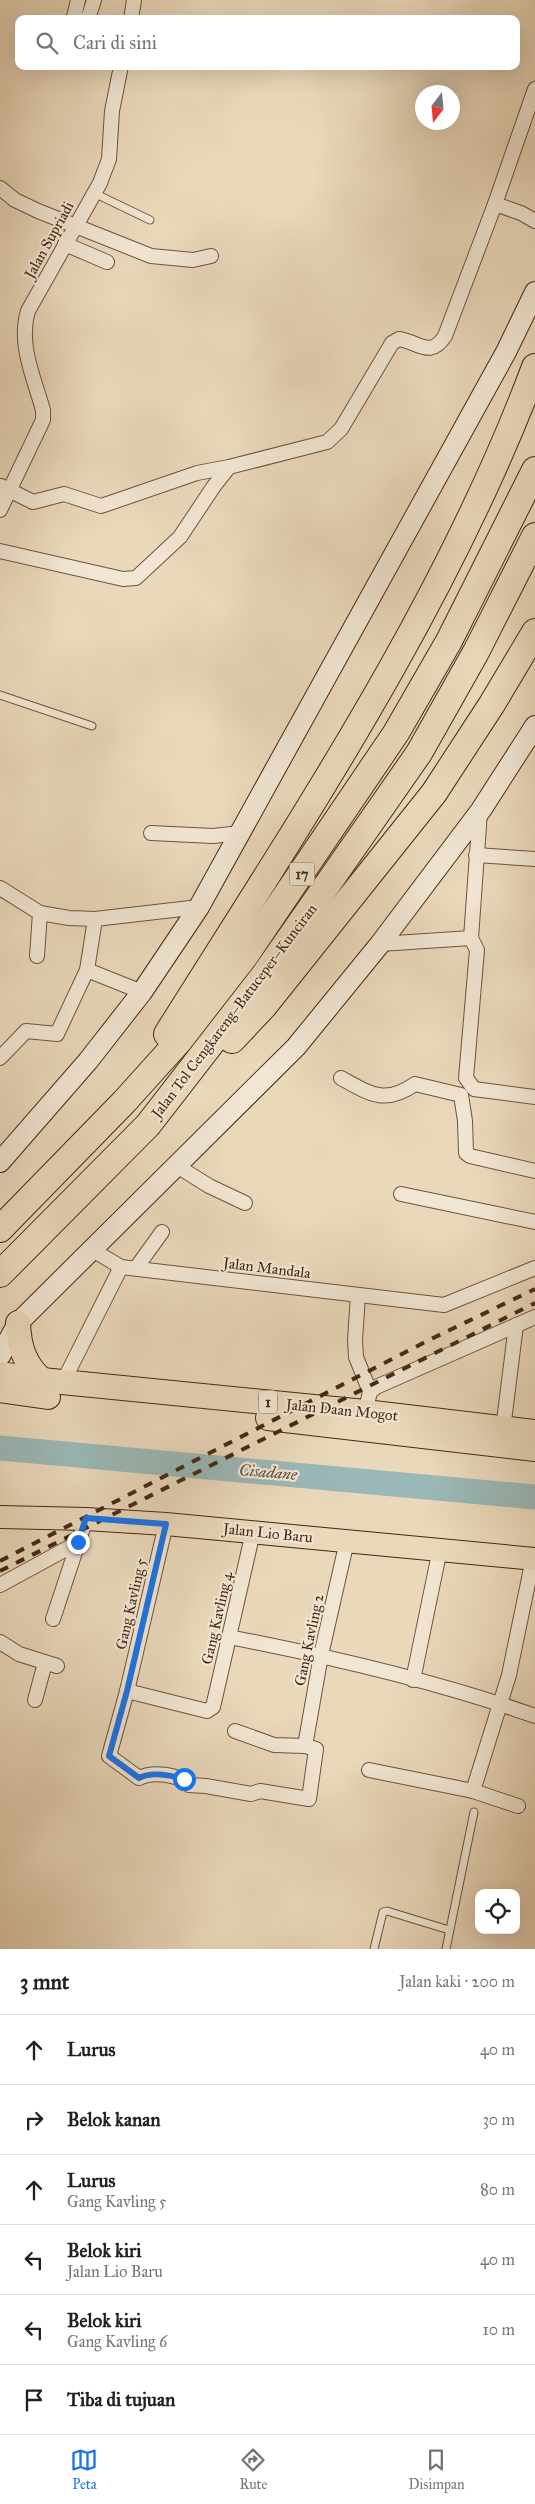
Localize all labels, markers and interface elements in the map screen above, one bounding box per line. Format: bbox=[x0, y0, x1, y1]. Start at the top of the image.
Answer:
search box bbox=[15, 15, 520, 70]
icon: search bbox=[33, 29, 61, 57]
text: Cari di sini bbox=[73, 31, 157, 54]
north arrow bbox=[415, 85, 460, 130]
street label: Jalan Supriadi bbox=[19, 198, 78, 284]
road number: 17 bbox=[290, 862, 314, 886]
street label: Jalan Tol Cengkareng–Batuceper–Kunciran bbox=[146, 900, 321, 1124]
street label: Jalan Mandala bbox=[220, 1253, 312, 1283]
road number: 1 bbox=[259, 1390, 277, 1414]
street label: Jalan Daan Mogot bbox=[283, 1395, 400, 1426]
water label: Cisadane bbox=[238, 1460, 299, 1484]
street label: Jalan Lio Baru bbox=[220, 1519, 314, 1548]
route end bbox=[67, 1531, 90, 1554]
street label: Gang Kavling 5 bbox=[112, 1557, 150, 1651]
street label: Gang Kavling 4 bbox=[198, 1569, 237, 1666]
street label: Gang Kavling 2 bbox=[290, 1592, 328, 1688]
route start bbox=[173, 1768, 196, 1791]
map controls bbox=[475, 1889, 520, 1934]
button: locate bbox=[475, 1889, 520, 1934]
text: 3 mnt bbox=[20, 1969, 69, 1995]
text: Jalan kaki · 200 m bbox=[399, 1972, 515, 1991]
icon: ahead bbox=[20, 2036, 48, 2064]
text: Lurus bbox=[67, 2038, 115, 2061]
text: 40 m bbox=[480, 2040, 515, 2059]
icon: right bbox=[20, 2106, 48, 2134]
text: Belok kanan bbox=[67, 2108, 161, 2131]
text: 30 m bbox=[482, 2110, 515, 2129]
text: Lurus bbox=[67, 2169, 115, 2192]
icon: ahead bbox=[20, 2176, 48, 2204]
text: 80 m bbox=[480, 2180, 515, 2199]
text: Gang Kavling 5 bbox=[67, 2192, 166, 2211]
text: Belok kiri bbox=[67, 2239, 141, 2262]
icon: left bbox=[20, 2246, 48, 2274]
text: 40 m bbox=[480, 2250, 515, 2269]
text: Jalan Lio Baru bbox=[67, 2262, 163, 2281]
text: Belok kiri bbox=[67, 2309, 141, 2332]
icon: left bbox=[20, 2316, 48, 2344]
text: 10 m bbox=[483, 2320, 515, 2339]
text: Gang Kavling 6 bbox=[67, 2332, 167, 2351]
icon: arrive bbox=[20, 2386, 48, 2414]
text: Tiba di tujuan bbox=[67, 2388, 175, 2411]
tab: Peta bbox=[70, 2446, 98, 2493]
tab: Rute bbox=[239, 2446, 267, 2493]
tab: Disimpan bbox=[408, 2446, 464, 2493]

